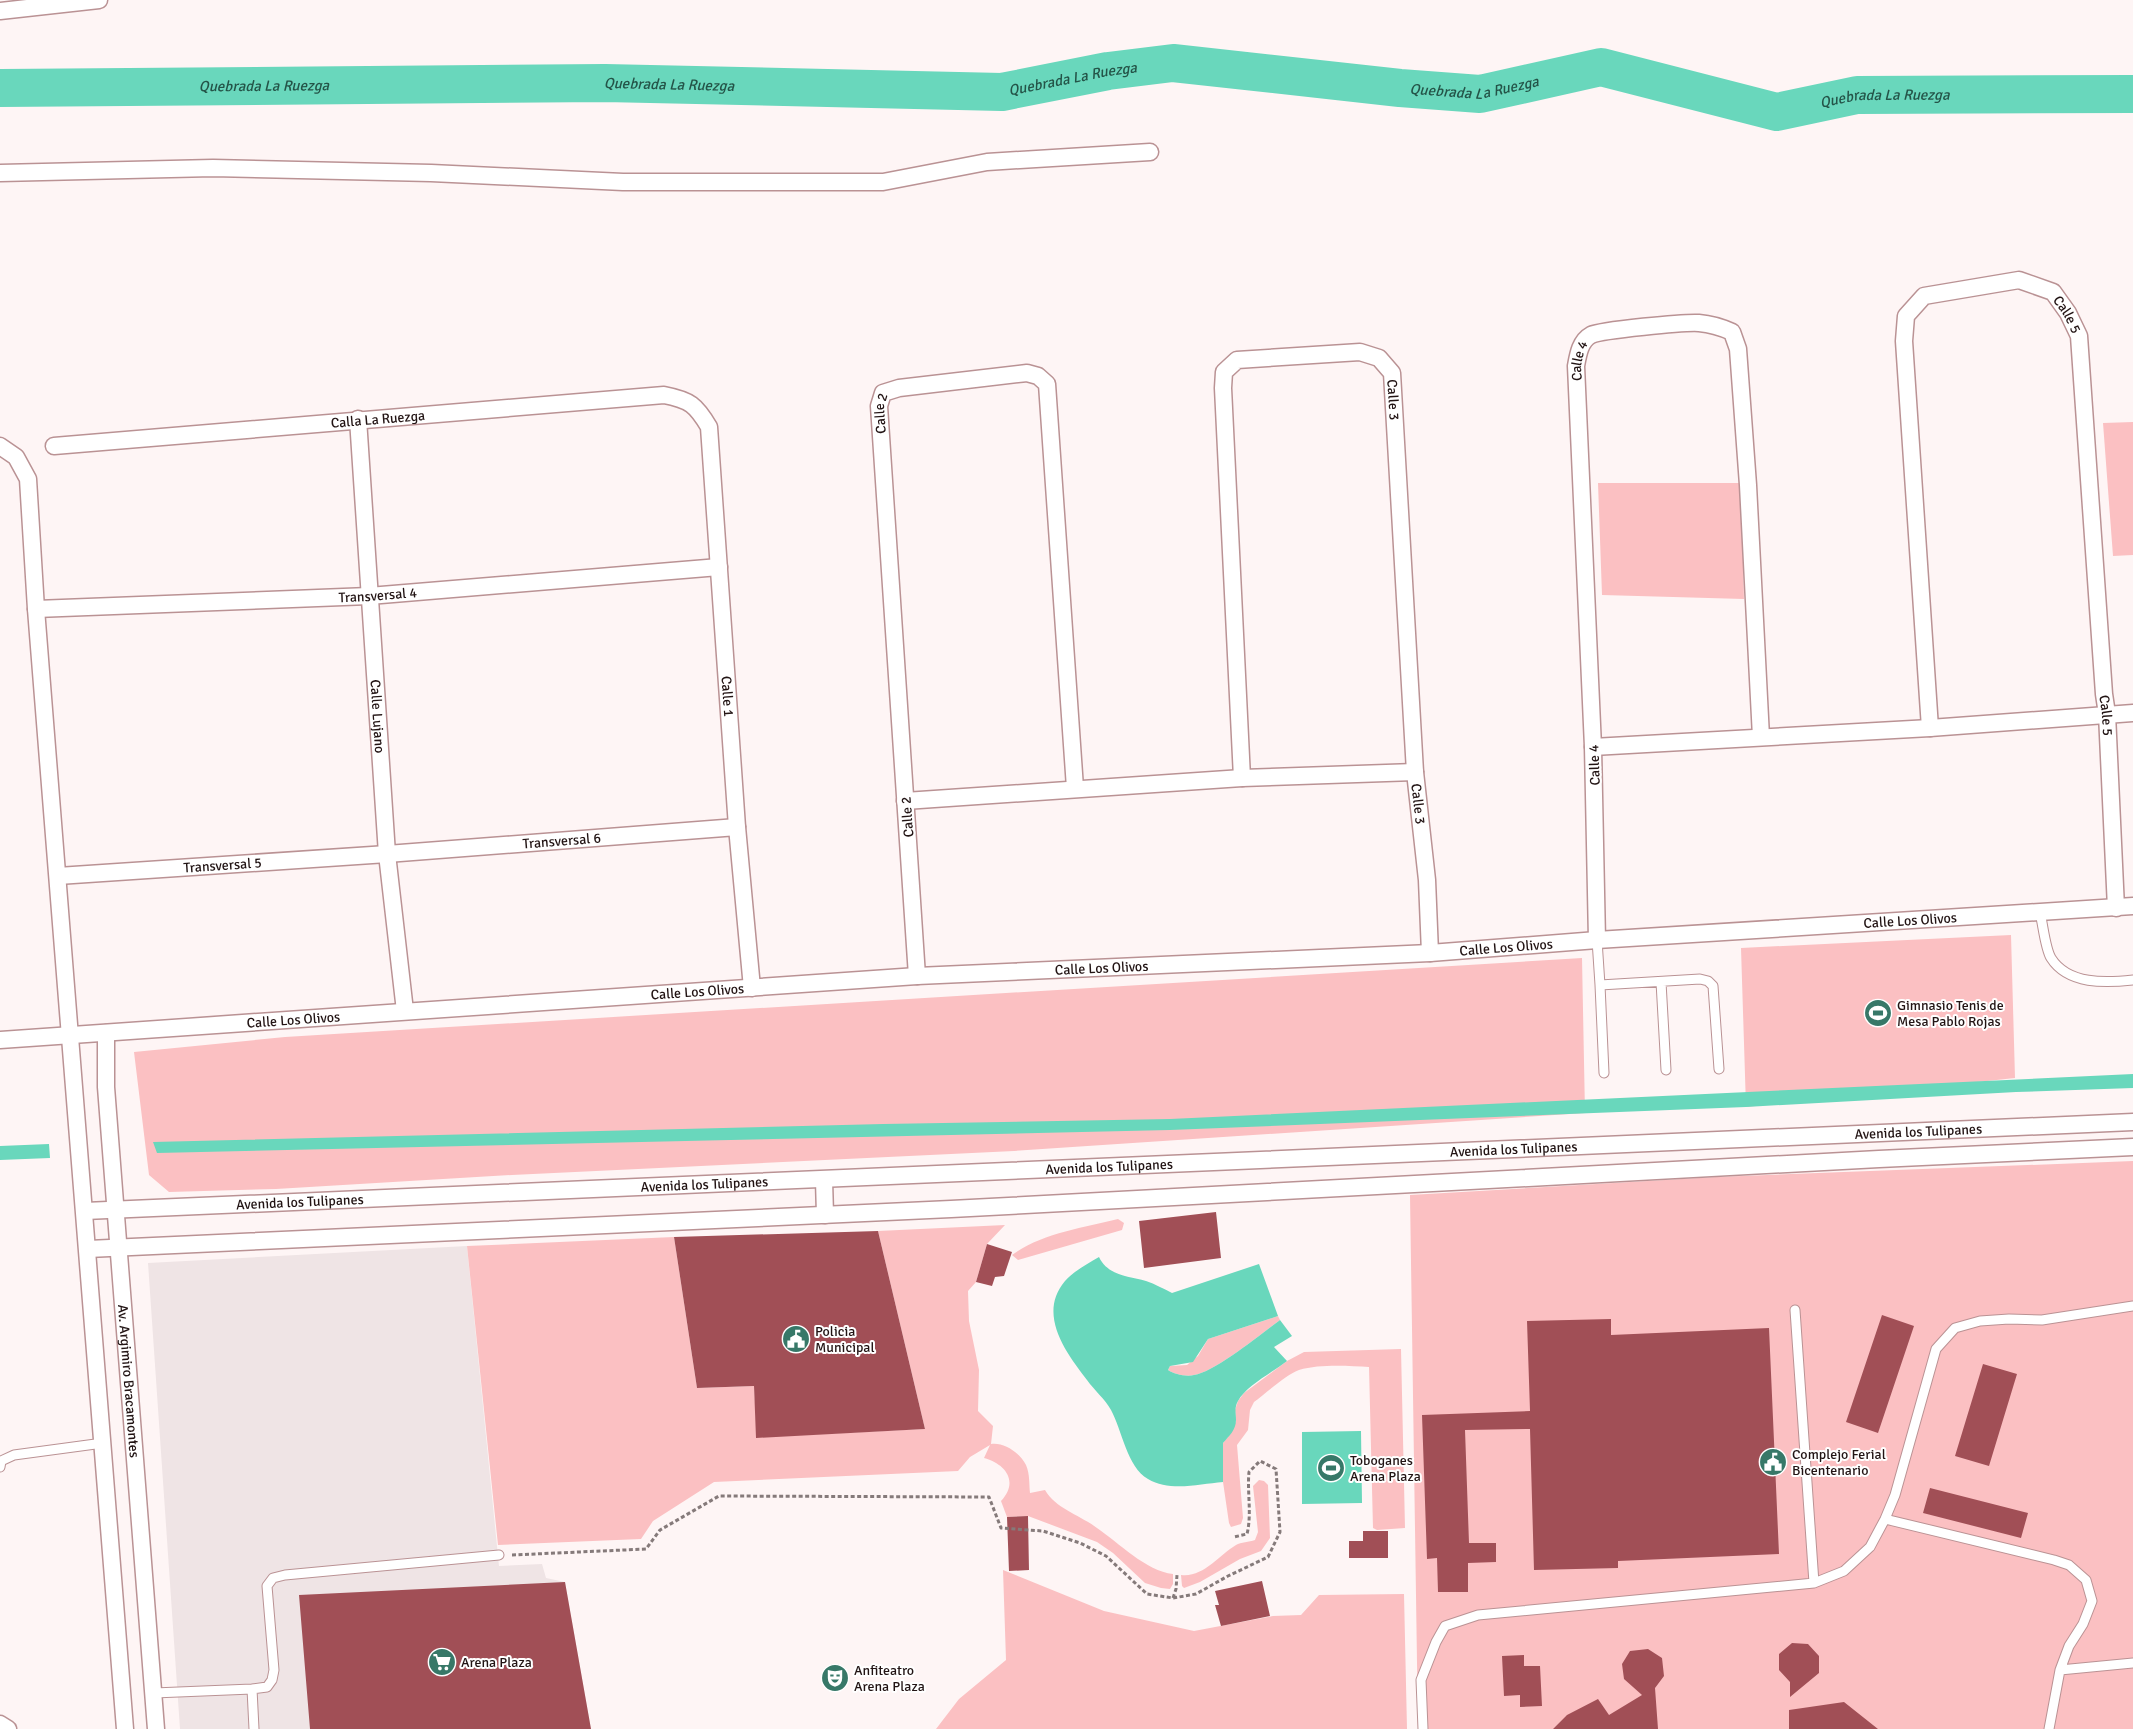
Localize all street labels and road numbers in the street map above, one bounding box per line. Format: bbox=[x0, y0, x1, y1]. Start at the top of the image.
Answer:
street label: Calle 5 bbox=[2049, 292, 2084, 336]
street label: Calle 4 bbox=[1568, 337, 1592, 381]
street label: Calle 3 bbox=[1383, 379, 1403, 421]
street label: Calle 2 bbox=[871, 391, 892, 434]
street label: Calla La Ruezga bbox=[330, 407, 426, 432]
street label: Transversal 4 bbox=[338, 584, 418, 606]
street label: Calle 1 bbox=[717, 675, 737, 717]
street label: Calle Lujano bbox=[366, 679, 388, 754]
street label: Calle 5 bbox=[2095, 694, 2116, 736]
street label: Calle 4 bbox=[1585, 744, 1604, 786]
street label: Calle 3 bbox=[1407, 783, 1429, 825]
street label: Calle 2 bbox=[898, 796, 917, 838]
street label: Transversal 6 bbox=[522, 830, 602, 853]
street label: Transversal 5 bbox=[183, 854, 262, 877]
street label: Calle Los Olivos bbox=[1863, 909, 1957, 932]
street label: Calle Los Olivos bbox=[1459, 935, 1553, 960]
street label: Calle Los Olivos bbox=[1055, 958, 1149, 979]
street label: Calle Los Olivos bbox=[650, 980, 745, 1004]
street label: Calle Los Olivos bbox=[246, 1008, 341, 1032]
street label: Avenida los Tulipanes bbox=[1854, 1121, 1982, 1143]
street label: Avenida los Tulipanes bbox=[1450, 1138, 1578, 1161]
street label: Avenida los Tulipanes bbox=[1045, 1156, 1173, 1178]
street label: Avenida los Tulipanes bbox=[640, 1173, 769, 1196]
street label: Avenida los Tulipanes bbox=[236, 1191, 364, 1213]
street label: Av. Argimiro Bracamontes bbox=[114, 1304, 143, 1459]

